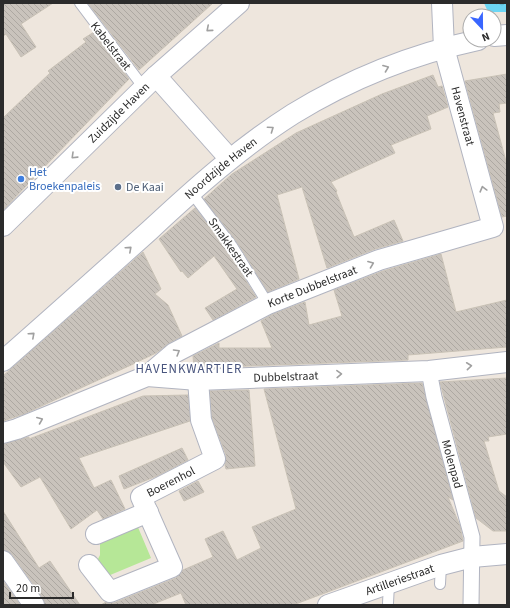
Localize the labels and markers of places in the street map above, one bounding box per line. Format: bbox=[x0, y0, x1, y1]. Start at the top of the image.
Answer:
place label: Het Broekenpaleis bbox=[29, 164, 100, 195]
marker: Het Broekenpaleis bbox=[16, 174, 26, 184]
place label: De Kaai bbox=[126, 179, 164, 196]
marker: De Kaai bbox=[113, 182, 123, 192]

